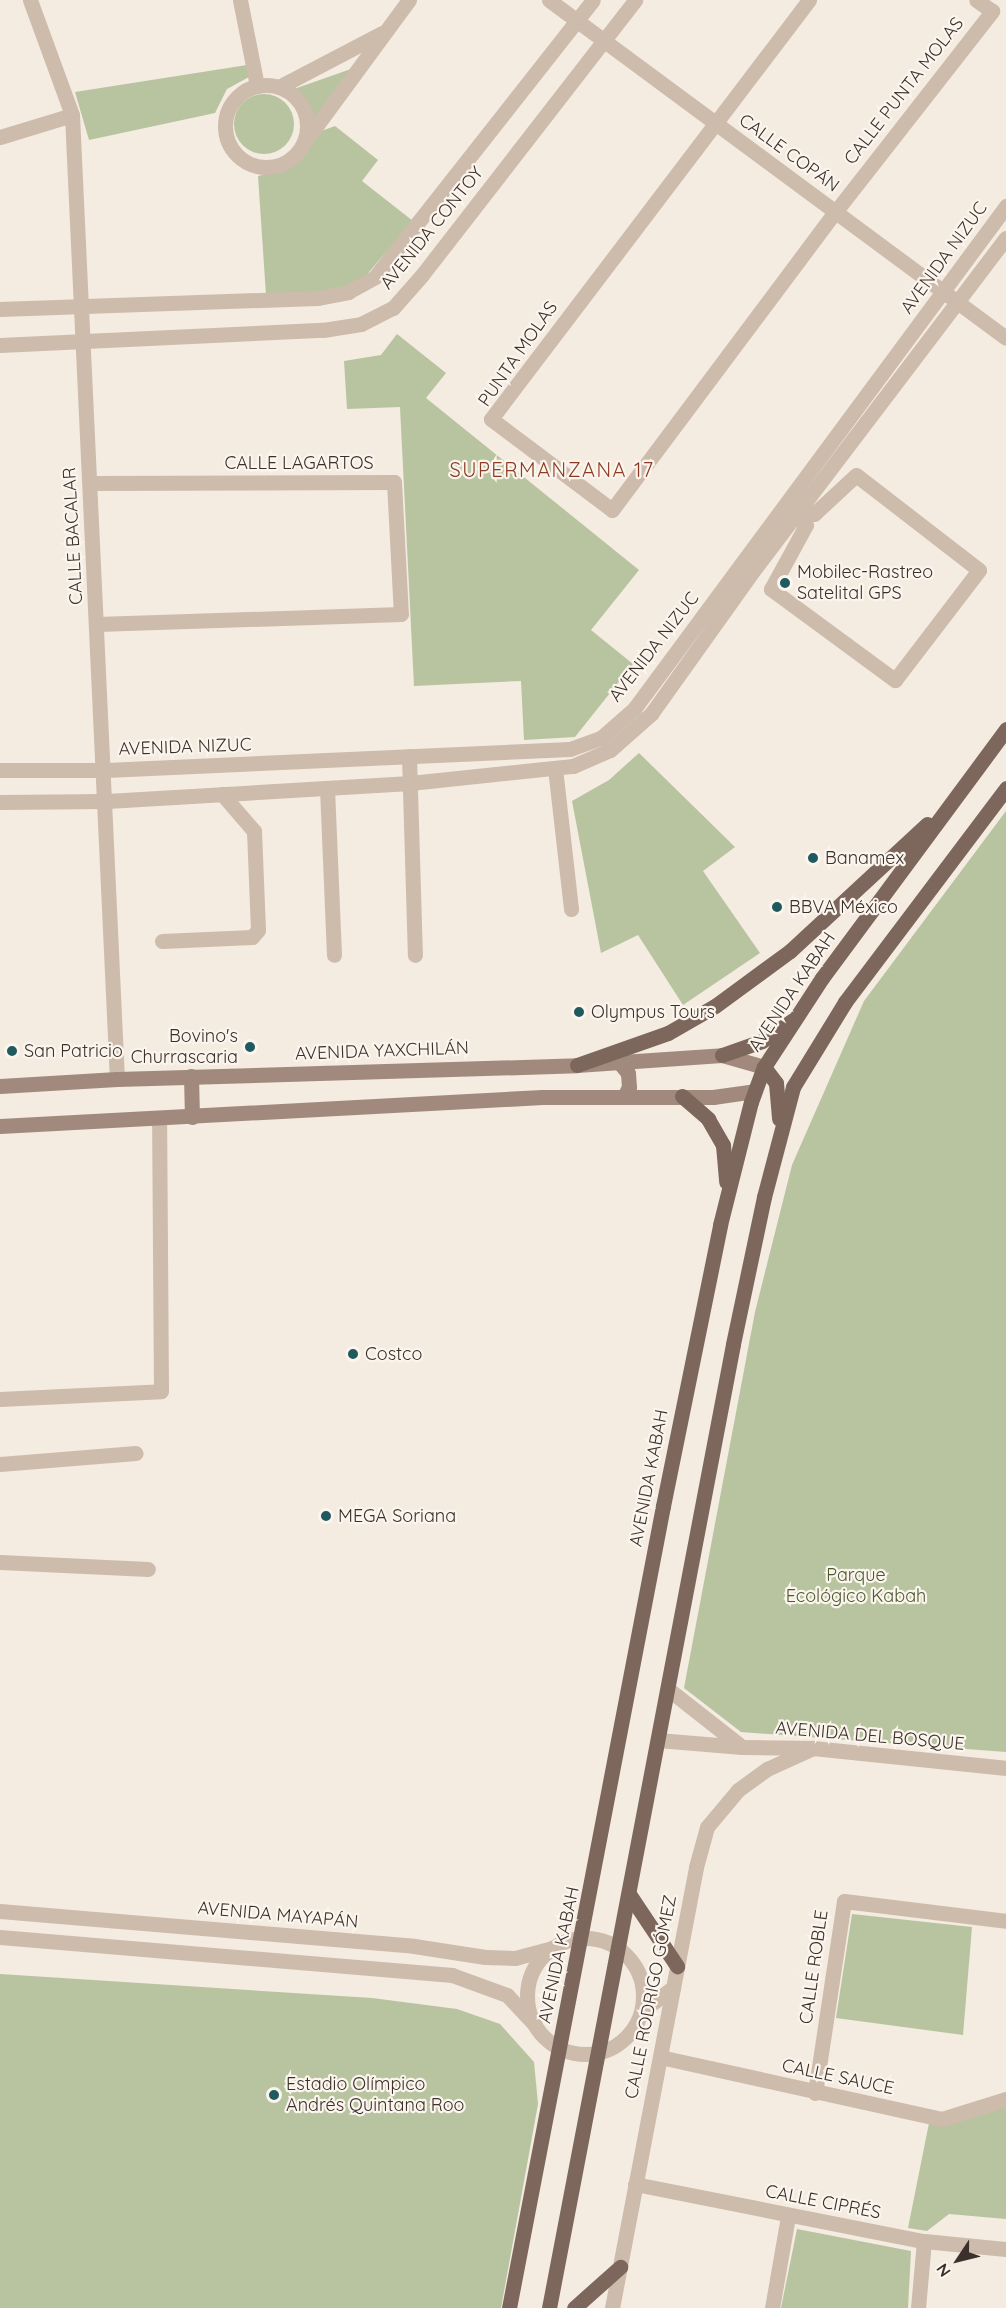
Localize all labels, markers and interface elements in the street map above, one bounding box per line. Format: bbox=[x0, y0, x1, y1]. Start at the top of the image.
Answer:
street label: CALLE PUNTA MOLAS bbox=[840, 13, 968, 169]
street label: CALLE COPÁN bbox=[735, 109, 843, 197]
street label: AVENIDA CONTOY bbox=[376, 162, 488, 294]
street label: AVENIDA NIZUC bbox=[896, 198, 992, 318]
street label: PUNTA MOLAS bbox=[474, 297, 562, 411]
street label: CALLE LAGARTOS bbox=[224, 452, 374, 474]
district label: SUPERMANZANA 17 bbox=[449, 457, 655, 481]
street label: CALLE BACALAR bbox=[59, 467, 87, 605]
place label: Mobilec-Rastreo Satelital GPS bbox=[797, 562, 933, 604]
marker: Mobilec-Rastreo Satelital GPS bbox=[778, 576, 792, 590]
street label: AVENIDA NIZUC bbox=[605, 588, 703, 706]
street label: AVENIDA NIZUC bbox=[118, 734, 252, 760]
place label: Banamex bbox=[825, 847, 904, 869]
marker: Banamex bbox=[806, 851, 820, 865]
place label: BBVA México bbox=[789, 896, 898, 918]
marker: BBVA México bbox=[770, 900, 784, 914]
street label: AVENIDA KABAH bbox=[744, 928, 840, 1056]
place label: Olympus Tours bbox=[591, 1001, 715, 1023]
marker: Olympus Tours bbox=[572, 1005, 586, 1019]
place label: Bovino's Churrascaria bbox=[131, 1026, 238, 1068]
street label: AVENIDA YAXCHILÁN bbox=[295, 1037, 469, 1065]
place label: San Patricio bbox=[24, 1040, 123, 1062]
marker: Bovino's Churrascaria bbox=[243, 1040, 257, 1054]
marker: San Patricio bbox=[5, 1044, 19, 1058]
place label: Costco bbox=[365, 1343, 422, 1365]
marker: Costco bbox=[346, 1347, 360, 1361]
street label: AVENIDA KABAH bbox=[625, 1408, 673, 1548]
place label: MEGA Soriana bbox=[338, 1505, 456, 1527]
marker: MEGA Soriana bbox=[319, 1509, 333, 1523]
park label: Parque Ecológico Kabah bbox=[786, 1565, 926, 1608]
street label: AVENIDA DEL BOSQUE bbox=[775, 1717, 965, 1755]
street label: AVENIDA KABAH bbox=[534, 1885, 584, 2025]
street label: CALLE RODRIGO GÓMEZ bbox=[621, 1893, 681, 2101]
street label: AVENIDA MAYAPÁN bbox=[197, 1897, 359, 1933]
street label: CALLE ROBLE bbox=[795, 1909, 833, 2025]
street label: CALLE SAUCE bbox=[780, 2055, 896, 2099]
place label: Estadio Olímpico Andrés Quintana Roo bbox=[286, 2074, 464, 2116]
marker: Estadio Olímpico Andrés Quintana Roo bbox=[267, 2088, 281, 2102]
street label: CALLE CIPRÉS bbox=[763, 2180, 883, 2224]
north arrow bbox=[928, 2230, 988, 2290]
text: N bbox=[932, 2260, 955, 2281]

